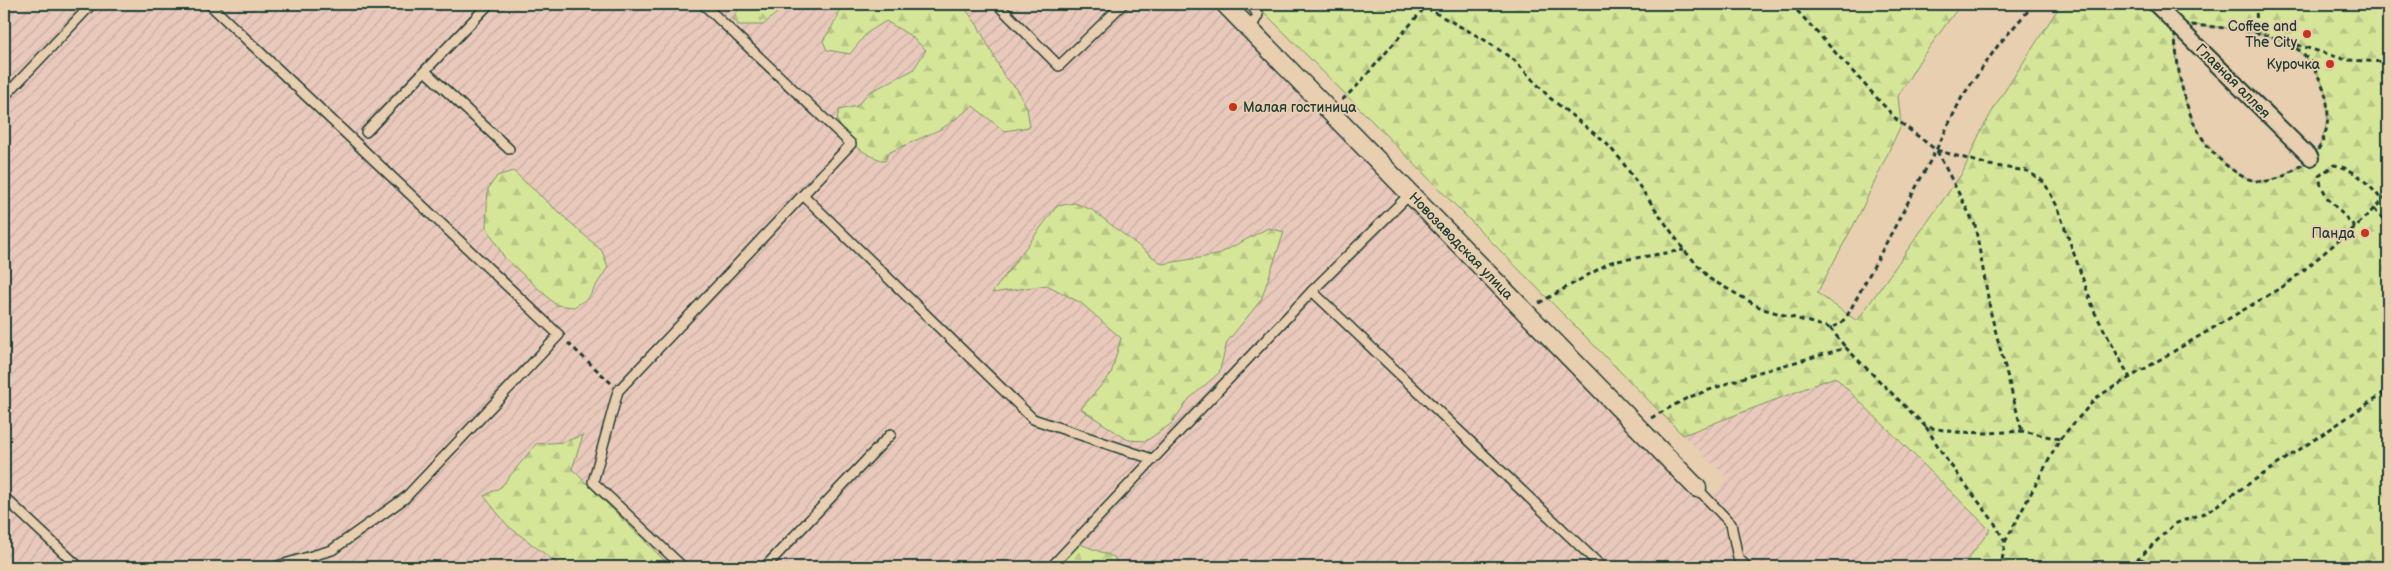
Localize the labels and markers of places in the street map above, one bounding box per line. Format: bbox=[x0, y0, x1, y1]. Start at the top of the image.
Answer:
place label: Coffee and The City bbox=[2228, 18, 2298, 51]
marker: Coffee and The City bbox=[2301, 28, 2313, 40]
place label: Курочка bbox=[2267, 56, 2321, 73]
marker: Курочка bbox=[2324, 58, 2336, 70]
place label: Малая гостиница bbox=[1243, 99, 1357, 116]
marker: Малая гостиница bbox=[1227, 101, 1239, 113]
place label: Панда bbox=[2312, 225, 2356, 242]
marker: Панда bbox=[2359, 227, 2371, 239]

